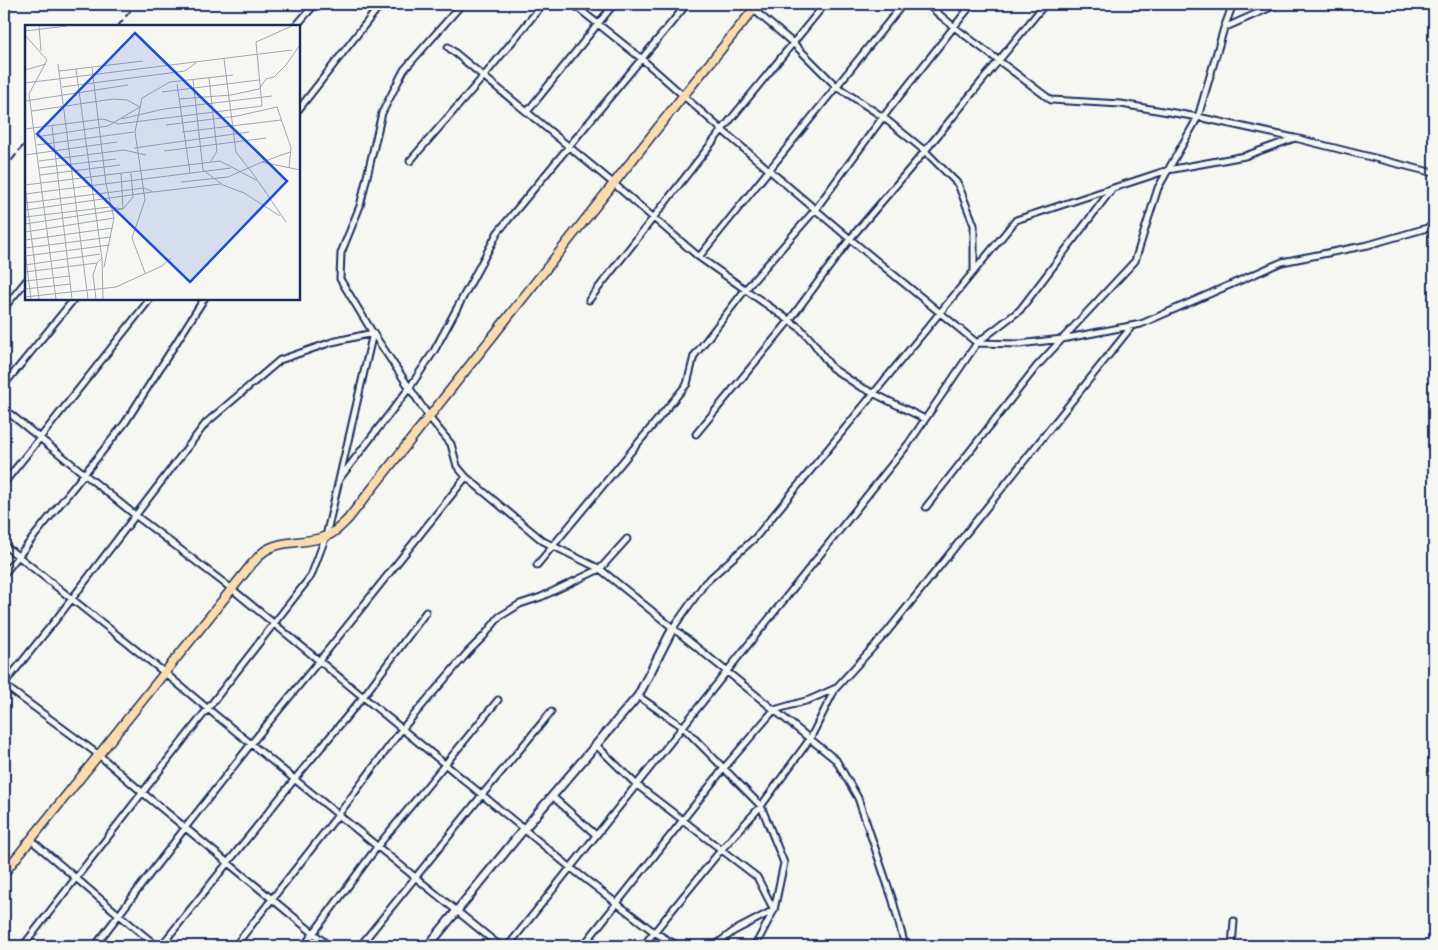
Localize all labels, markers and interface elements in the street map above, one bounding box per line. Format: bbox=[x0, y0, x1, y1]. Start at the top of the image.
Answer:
inset map bbox=[25, 25, 300, 300]

